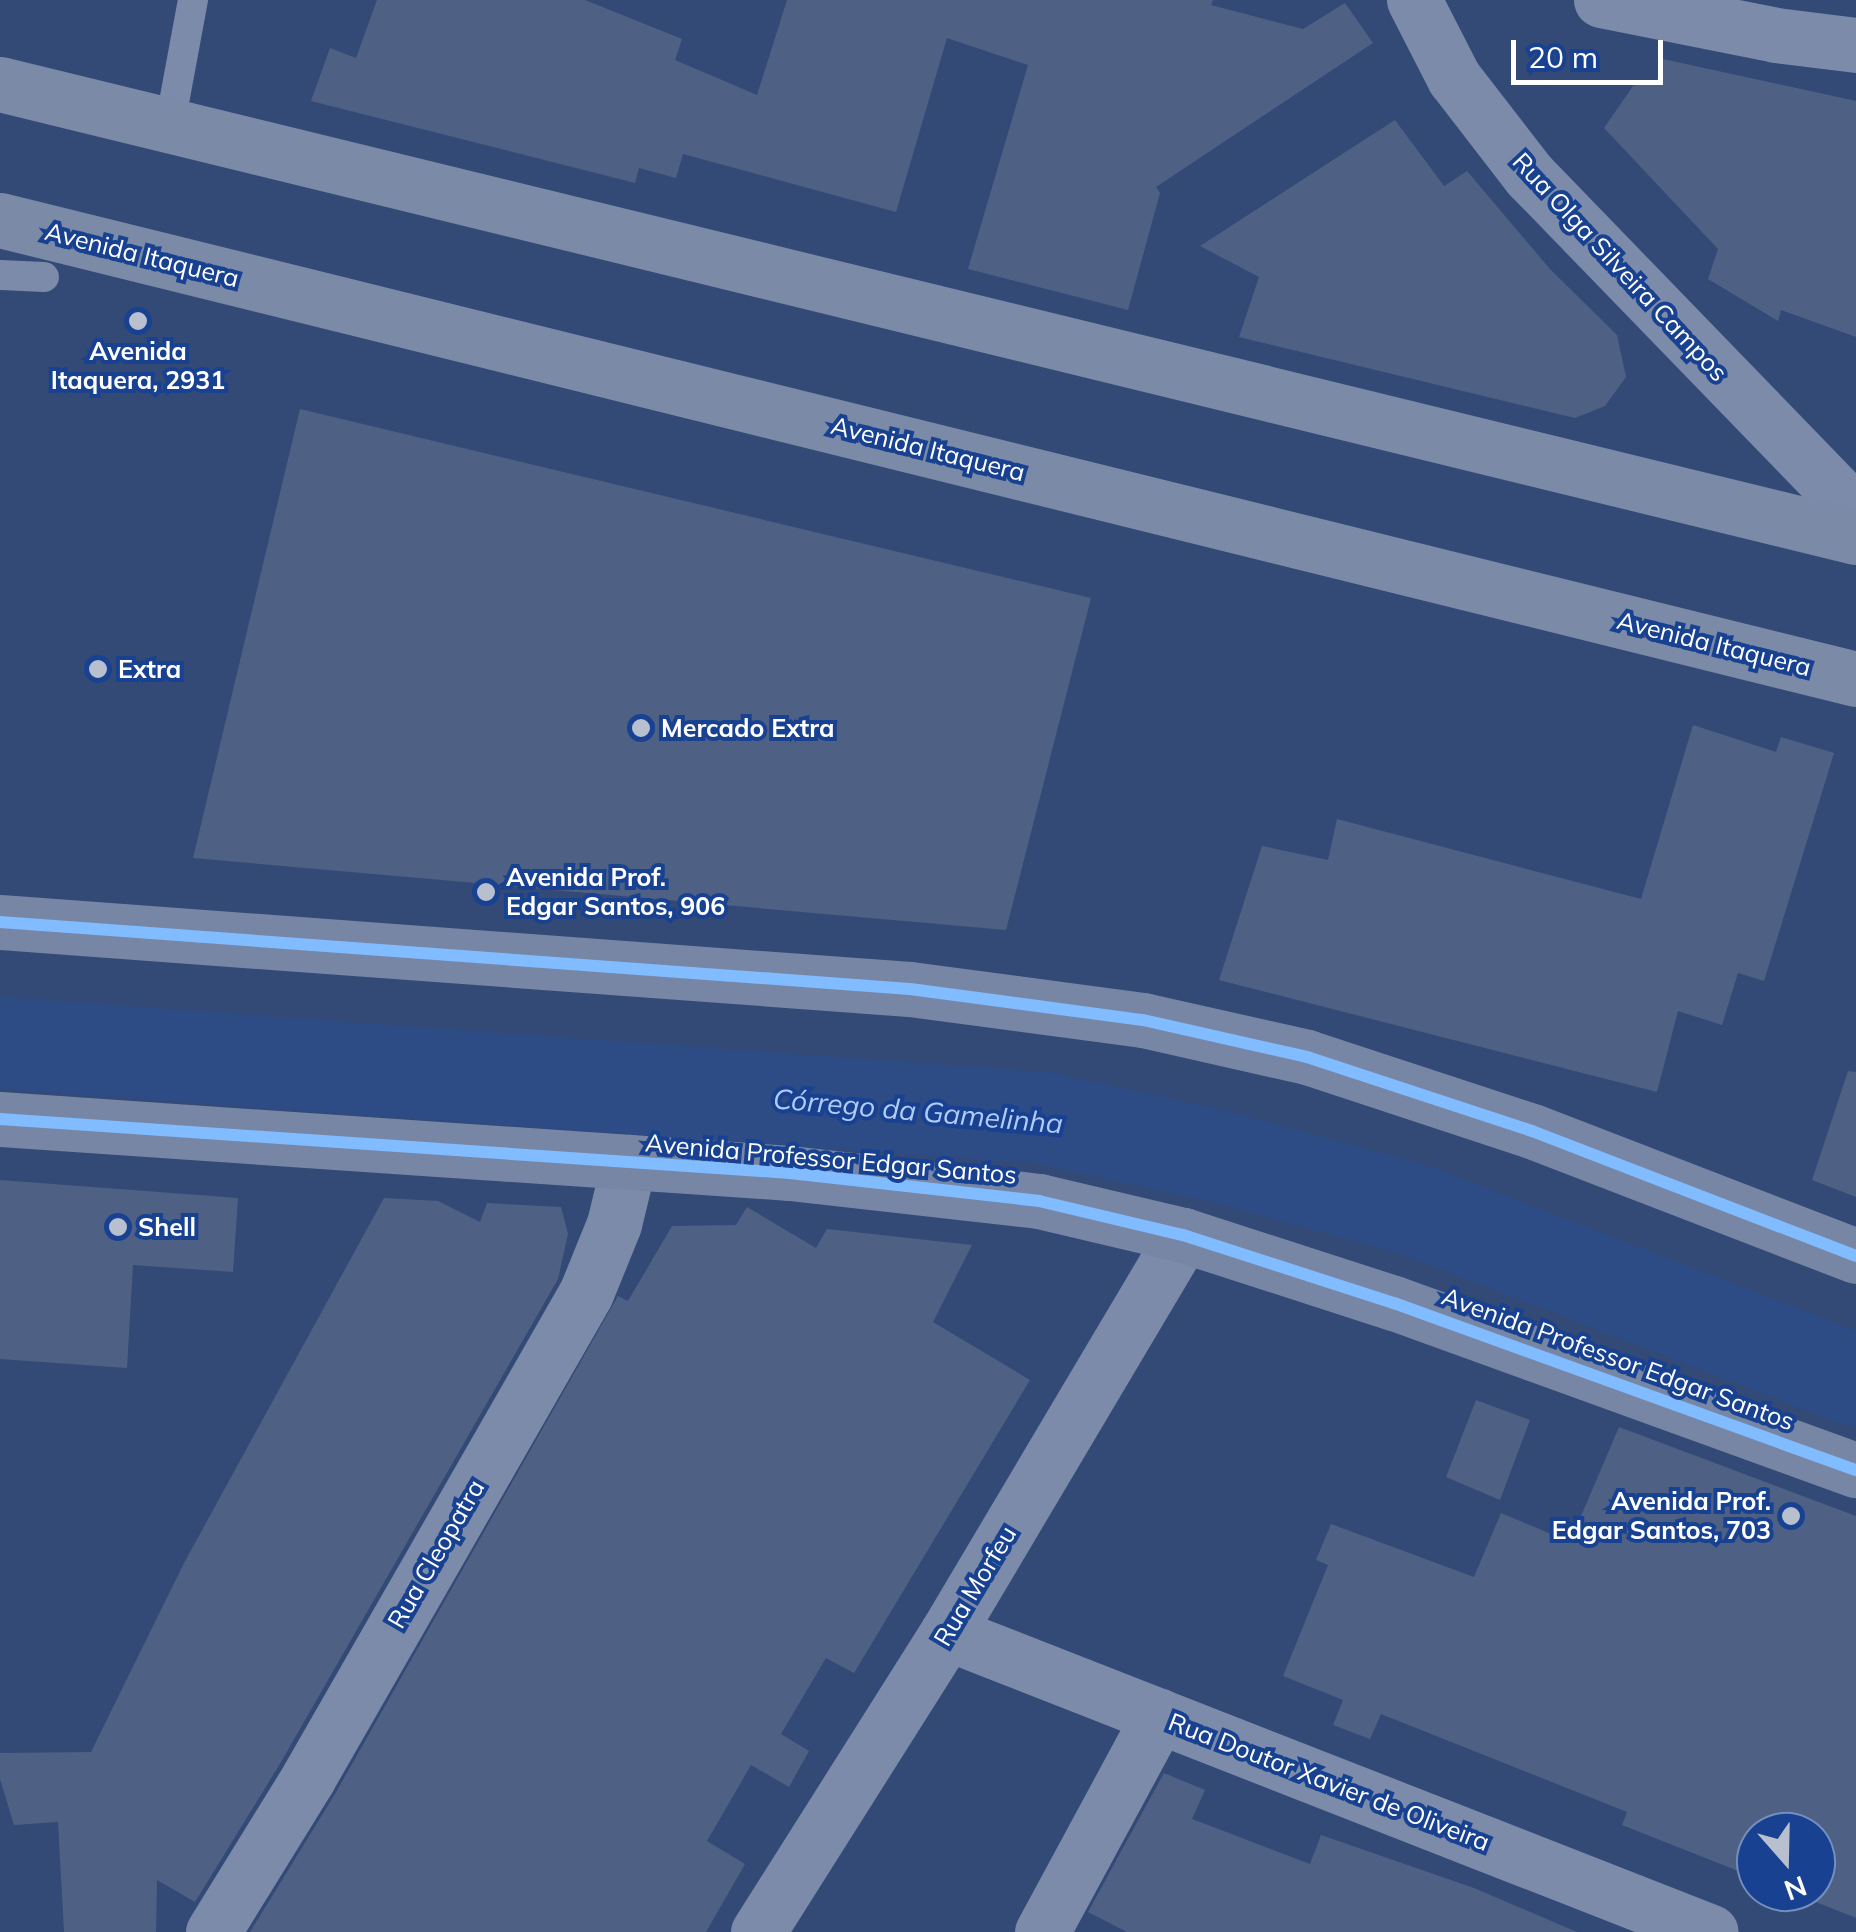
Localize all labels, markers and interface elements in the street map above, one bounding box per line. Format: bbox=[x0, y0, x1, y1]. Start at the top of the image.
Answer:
scale bar bbox=[1516, 20, 1668, 82]
text: 20 m bbox=[1528, 38, 1598, 76]
street label: Rua Olga Silveira Campos bbox=[1506, 147, 1734, 387]
street label: Avenida Itaquera bbox=[42, 216, 242, 294]
marker: Avenida Itaquera, 2931 bbox=[127, 310, 149, 332]
place label: Avenida Itaquera, 2931 bbox=[51, 337, 225, 396]
street label: Avenida Itaquera bbox=[828, 410, 1028, 488]
street label: Avenida Itaquera bbox=[1614, 605, 1814, 683]
place label: Extra bbox=[118, 654, 181, 684]
marker: Extra bbox=[87, 658, 109, 680]
place label: Mercado Extra bbox=[661, 713, 835, 743]
marker: Mercado Extra bbox=[630, 717, 652, 739]
place label: Avenida Prof. Edgar Santos, 906 bbox=[506, 863, 725, 922]
marker: Avenida Prof. Edgar Santos, 906 bbox=[475, 881, 497, 903]
water label: Córrego da Gamelinha bbox=[772, 1082, 1064, 1140]
street label: Avenida Professor Edgar Santos bbox=[644, 1128, 1018, 1190]
place label: Shell bbox=[138, 1212, 196, 1242]
marker: Shell bbox=[107, 1216, 129, 1238]
street label: Avenida Professor Edgar Santos bbox=[1438, 1281, 1798, 1437]
street label: Rua Cleopatra bbox=[381, 1474, 491, 1634]
place label: Avenida Prof. Edgar Santos, 703 bbox=[1552, 1487, 1771, 1546]
marker: Avenida Prof. Edgar Santos, 703 bbox=[1780, 1505, 1802, 1527]
street label: Rua Morfeu bbox=[927, 1520, 1023, 1652]
street label: Rua Doutor Xavier de Oliveira bbox=[1164, 1707, 1494, 1857]
north arrow bbox=[1736, 1812, 1836, 1912]
text: N bbox=[1780, 1869, 1812, 1909]

